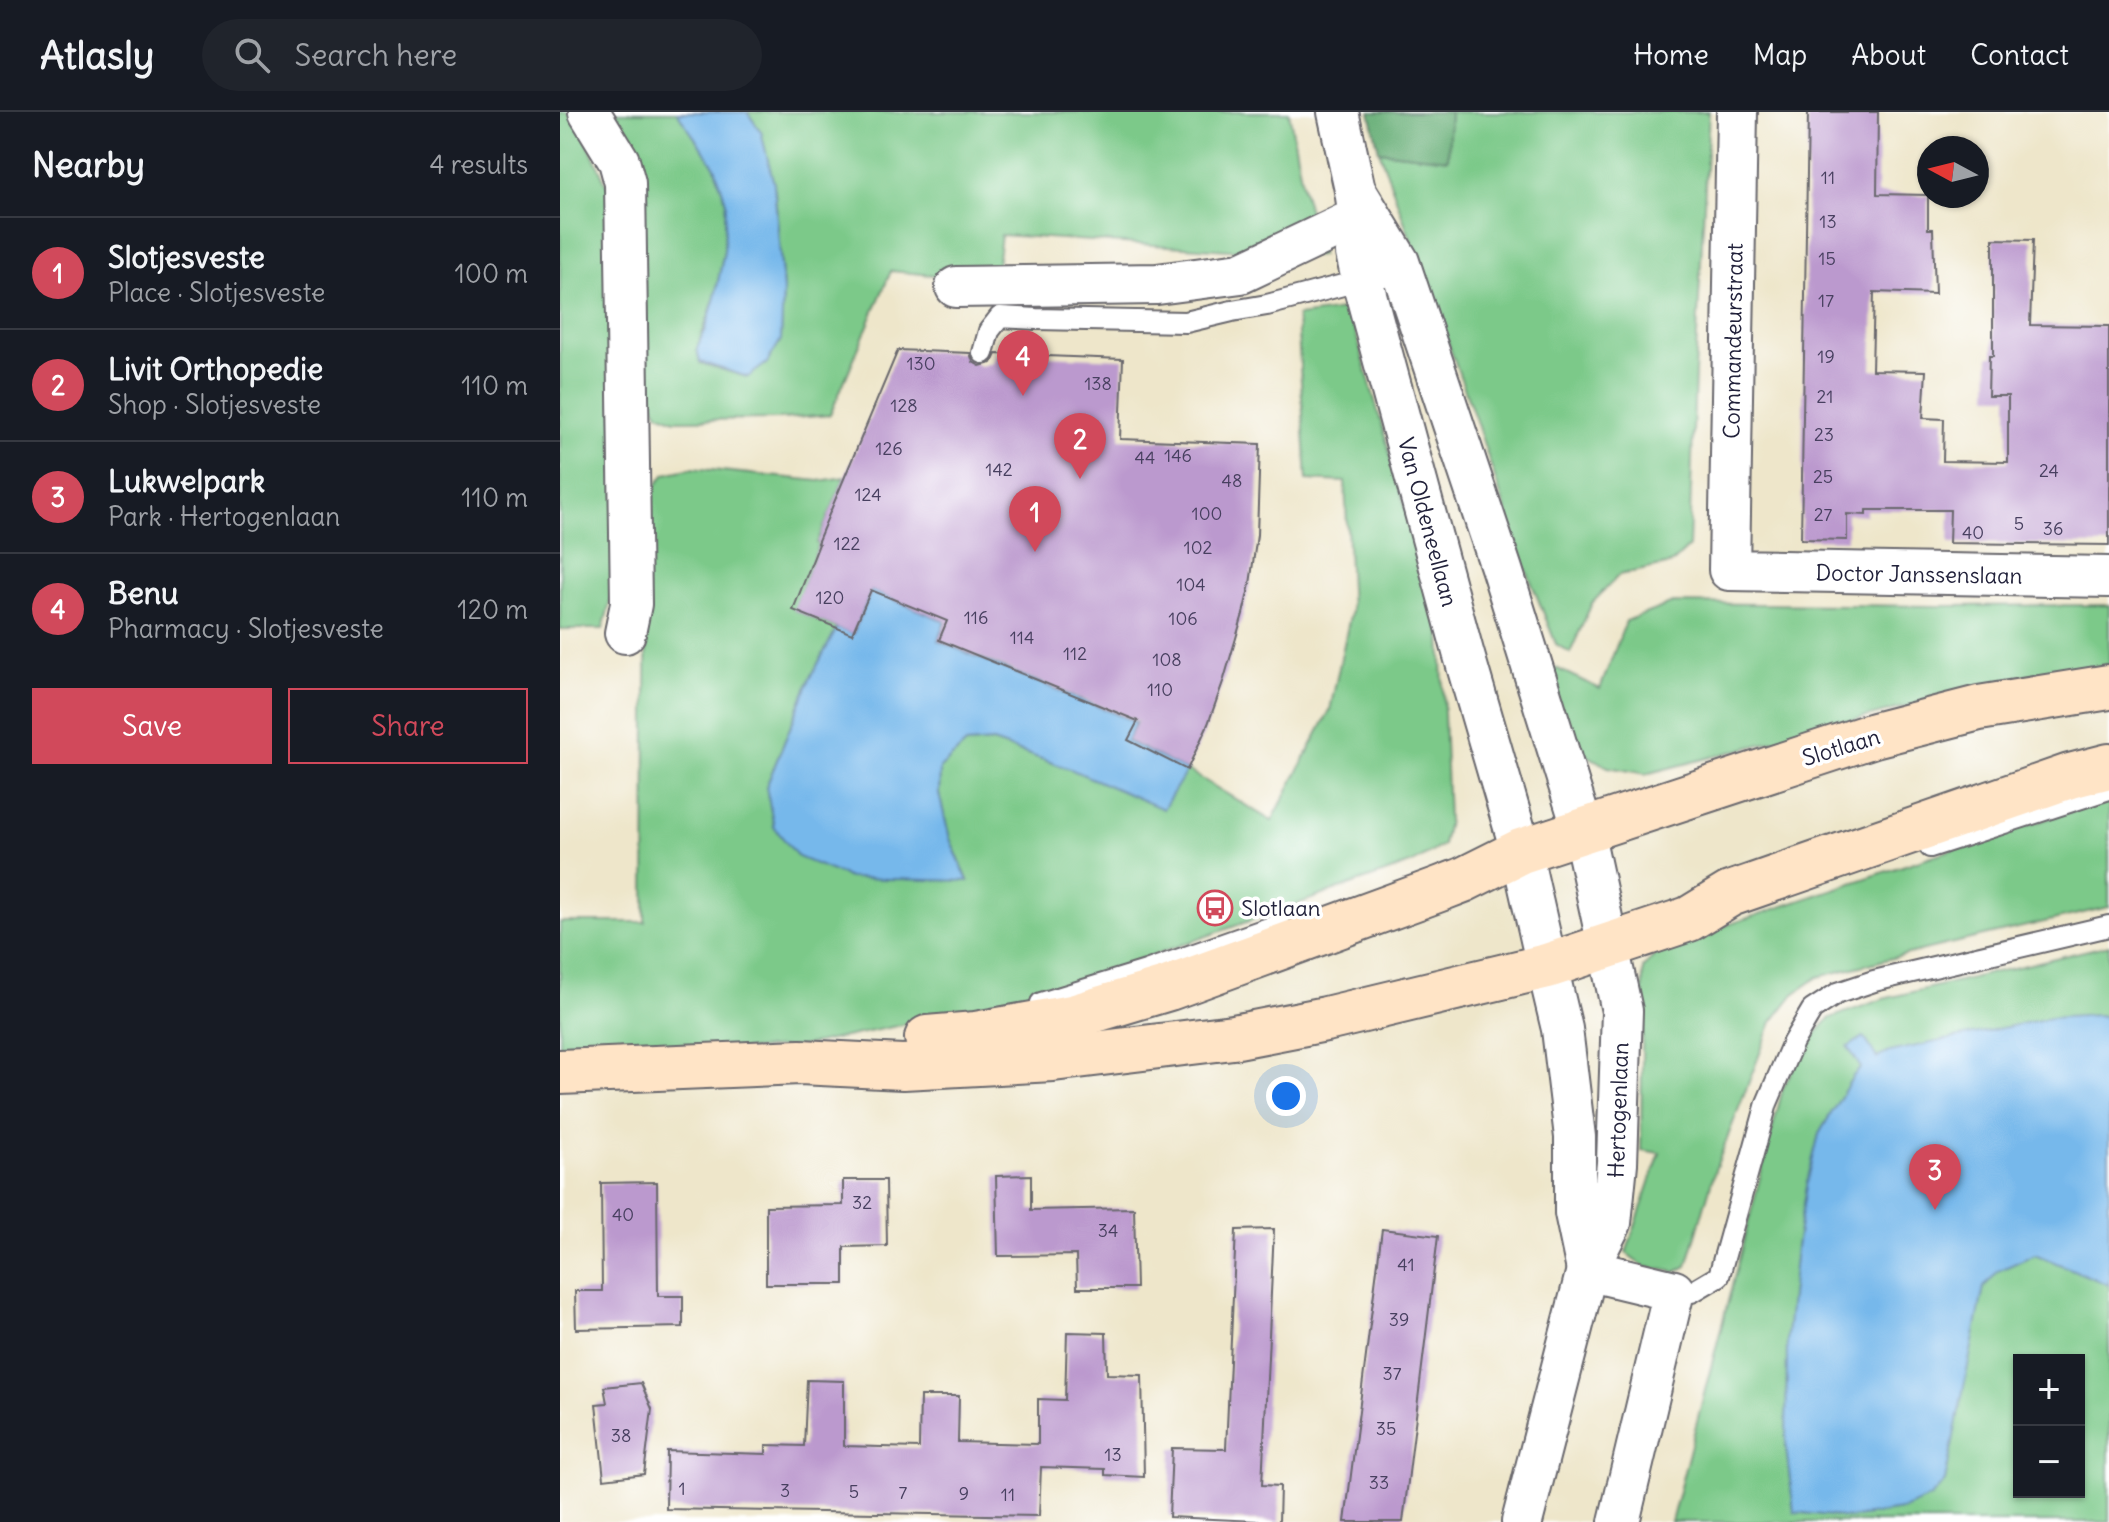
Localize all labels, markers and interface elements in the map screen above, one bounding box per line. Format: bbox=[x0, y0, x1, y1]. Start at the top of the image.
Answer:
search box bbox=[202, 19, 762, 91]
text: Atlasly bbox=[40, 32, 154, 79]
icon: search bbox=[230, 33, 274, 77]
text: Search here bbox=[294, 36, 457, 74]
text: Home bbox=[1633, 37, 1709, 73]
text: Map bbox=[1753, 37, 1807, 73]
text: About bbox=[1851, 37, 1926, 73]
text: Contact bbox=[1970, 37, 2069, 73]
north arrow bbox=[1917, 136, 1989, 208]
text: Nearby bbox=[32, 143, 145, 186]
text: 4 results bbox=[430, 148, 528, 181]
house number: 11 bbox=[1821, 166, 1835, 189]
house number: 13 bbox=[1819, 210, 1837, 233]
text: Slotjesveste bbox=[108, 238, 265, 276]
street label: Commandeurstraat bbox=[1717, 243, 1749, 439]
house number: 15 bbox=[1818, 247, 1836, 270]
text: 1 bbox=[53, 257, 63, 290]
text: 100 m bbox=[454, 257, 528, 290]
text: Place · Slotjesveste bbox=[108, 276, 325, 309]
house number: 17 bbox=[1818, 289, 1834, 312]
pin: 4 bbox=[997, 330, 1049, 396]
house number: 19 bbox=[1817, 345, 1835, 368]
text: Livit Orthopedie bbox=[108, 350, 323, 388]
house number: 130 bbox=[906, 352, 936, 375]
text: 2 bbox=[51, 369, 65, 402]
text: 110 m bbox=[461, 369, 528, 402]
house number: 138 bbox=[1084, 372, 1112, 395]
house number: 21 bbox=[1816, 385, 1834, 408]
text: Shop · Slotjesveste bbox=[108, 388, 321, 421]
house number: 128 bbox=[890, 394, 918, 417]
pin: 2 bbox=[1054, 413, 1106, 479]
house number: 23 bbox=[1814, 423, 1834, 446]
street label: Van Oldeneellaan bbox=[1392, 434, 1464, 610]
house number: 126 bbox=[875, 437, 903, 460]
house number: 146 bbox=[1164, 444, 1192, 467]
house number: 44 bbox=[1135, 446, 1155, 469]
house number: 142 bbox=[985, 458, 1013, 481]
house number: 24 bbox=[2039, 459, 2059, 482]
text: Lukwelpark bbox=[108, 462, 265, 500]
house number: 25 bbox=[1813, 465, 1833, 488]
house number: 48 bbox=[1222, 469, 1242, 492]
text: 3 bbox=[51, 481, 65, 514]
text: 110 m bbox=[461, 481, 528, 514]
house number: 124 bbox=[854, 483, 882, 506]
pin: 1 bbox=[1009, 486, 1061, 552]
text: Park · Hertogenlaan bbox=[108, 500, 340, 533]
house number: 100 bbox=[1192, 502, 1222, 525]
house number: 27 bbox=[1814, 503, 1833, 526]
house number: 5 bbox=[2014, 512, 2024, 535]
house number: 36 bbox=[2043, 517, 2063, 540]
house number: 40 bbox=[1962, 521, 1984, 544]
house number: 122 bbox=[834, 532, 861, 555]
house number: 102 bbox=[1184, 536, 1213, 559]
street label: Doctor Janssenslaan bbox=[1815, 558, 2023, 590]
house number: 104 bbox=[1176, 573, 1206, 596]
text: Benu bbox=[108, 574, 179, 612]
house number: 120 bbox=[816, 586, 844, 609]
text: 4 bbox=[50, 593, 66, 626]
text: 120 m bbox=[457, 593, 528, 626]
house number: 116 bbox=[964, 606, 988, 629]
house number: 106 bbox=[1168, 607, 1198, 630]
text: Pharmacy · Slotjesveste bbox=[108, 612, 384, 645]
house number: 114 bbox=[1010, 626, 1034, 649]
house number: 112 bbox=[1063, 642, 1087, 665]
house number: 108 bbox=[1152, 648, 1182, 671]
house number: 110 bbox=[1147, 678, 1173, 701]
button: Save bbox=[32, 688, 272, 764]
button: Share bbox=[288, 688, 528, 764]
street label: Slotlaan bbox=[1799, 722, 1883, 772]
bus stop icon: Slotlaan bbox=[1196, 889, 1234, 927]
place label: Slotlaan bbox=[1241, 894, 1321, 922]
street label: Hertogenlaan bbox=[1602, 1042, 1634, 1178]
your location bbox=[1266, 1076, 1306, 1116]
pin: 3 bbox=[1909, 1144, 1961, 1210]
house number: 32 bbox=[852, 1191, 872, 1214]
house number: 40 bbox=[612, 1203, 634, 1226]
house number: 34 bbox=[1098, 1219, 1118, 1242]
house number: 41 bbox=[1397, 1253, 1415, 1276]
house number: 39 bbox=[1389, 1308, 1409, 1331]
map controls bbox=[2013, 1354, 2085, 1498]
button: + bbox=[2013, 1354, 2085, 1426]
house number: 37 bbox=[1382, 1362, 1402, 1385]
house number: 35 bbox=[1376, 1417, 1396, 1440]
house number: 38 bbox=[611, 1424, 631, 1447]
button: − bbox=[2013, 1426, 2085, 1498]
house number: 13 bbox=[1104, 1443, 1122, 1466]
house number: 33 bbox=[1369, 1471, 1389, 1494]
house number: 1 bbox=[678, 1477, 686, 1500]
house number: 3 bbox=[780, 1479, 790, 1502]
house number: 5 bbox=[849, 1480, 859, 1503]
house number: 7 bbox=[899, 1481, 908, 1504]
house number: 9 bbox=[959, 1482, 969, 1505]
house number: 11 bbox=[1001, 1483, 1015, 1506]

